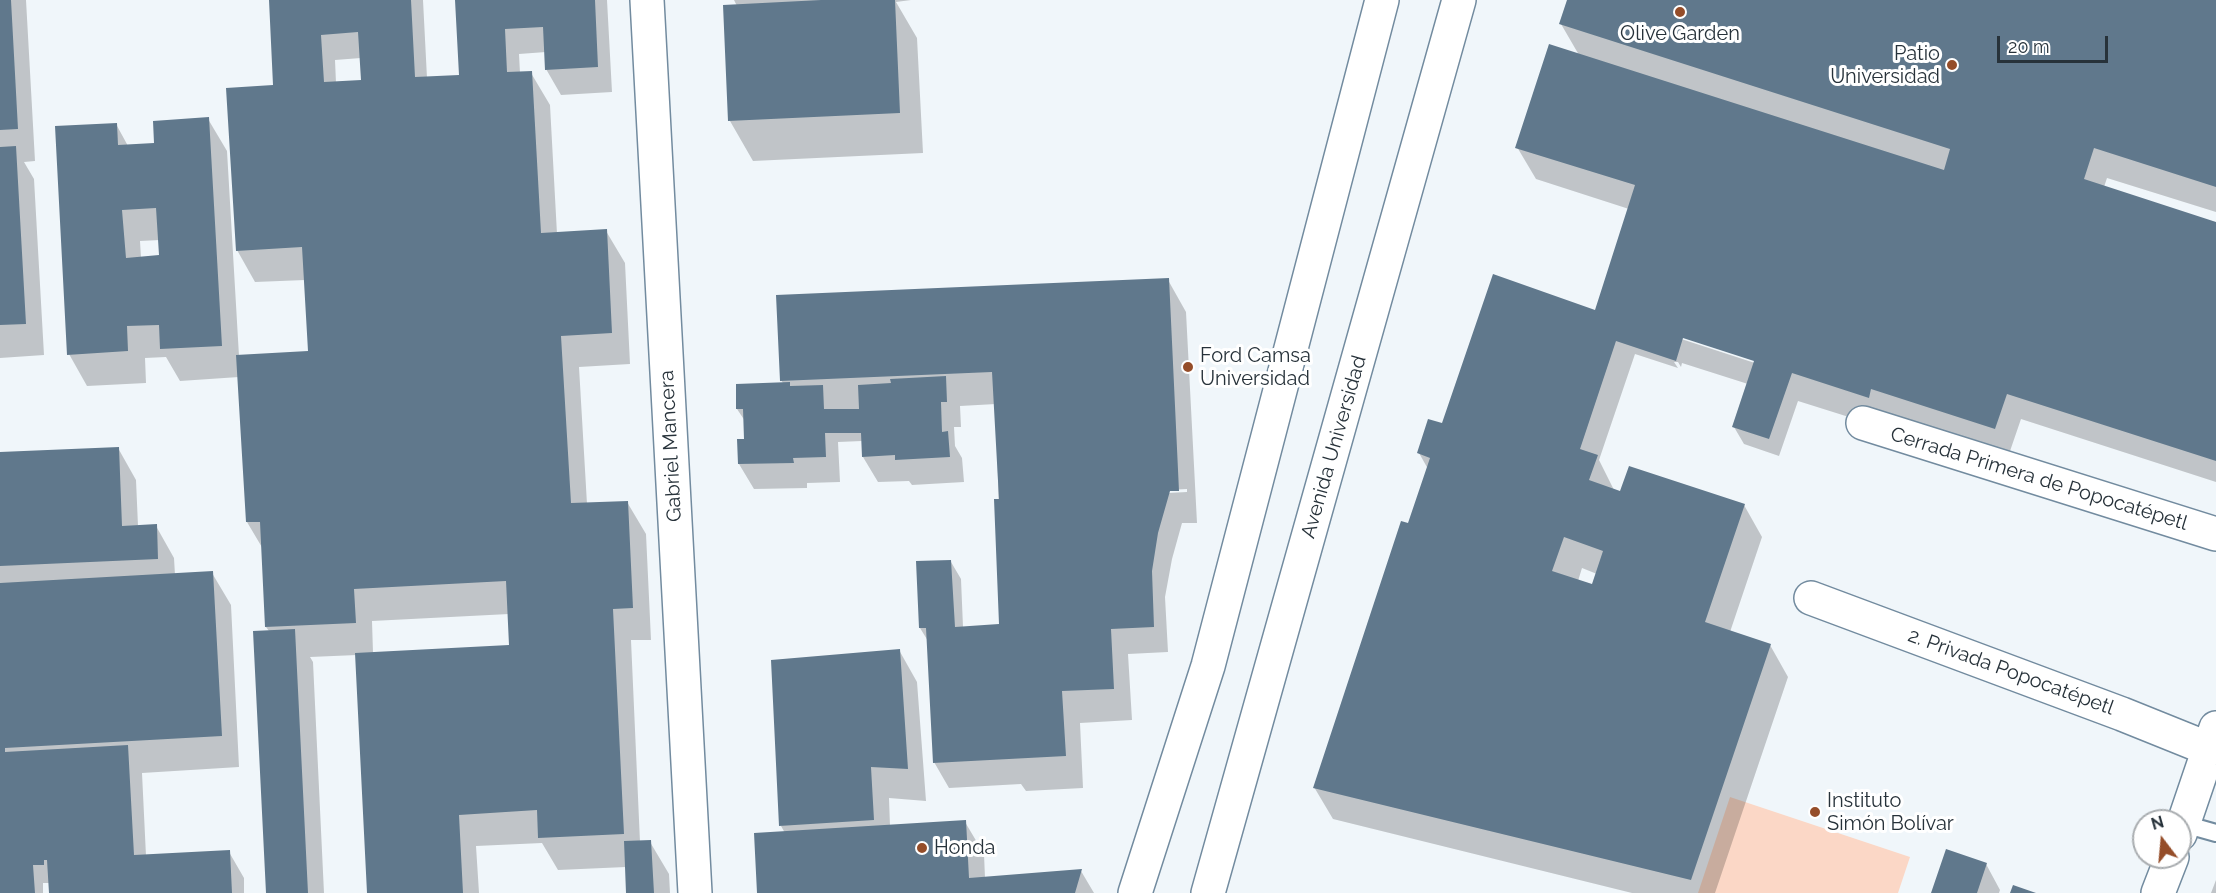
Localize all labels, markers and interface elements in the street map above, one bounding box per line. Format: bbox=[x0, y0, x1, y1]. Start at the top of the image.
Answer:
marker: Olive Garden bbox=[1673, 5, 1687, 19]
place label: Olive Garden bbox=[1620, 22, 1740, 46]
scale bar bbox=[2000, 24, 2111, 62]
text: 20 m bbox=[2008, 36, 2050, 57]
place label: Patio Universidad bbox=[1830, 42, 1940, 89]
marker: Patio Universidad bbox=[1945, 58, 1959, 72]
place label: Ford Camsa Universidad bbox=[1200, 344, 1311, 391]
street label: Avenida Universidad bbox=[1296, 353, 1372, 541]
marker: Ford Camsa Universidad bbox=[1181, 360, 1195, 374]
street label: Gabriel Mancera bbox=[655, 370, 687, 522]
street label: Cerrada Primera de Popocatépetl bbox=[1887, 422, 2191, 536]
street label: 2. Privada Popocatépetl bbox=[1905, 624, 2117, 720]
place label: Instituto Simón Bolívar bbox=[1827, 789, 1954, 836]
marker: Instituto Simón Bolívar bbox=[1808, 805, 1822, 819]
north arrow bbox=[2132, 809, 2192, 869]
text: N bbox=[2149, 812, 2166, 834]
place label: Honda bbox=[934, 836, 995, 860]
marker: Honda bbox=[915, 841, 929, 855]

